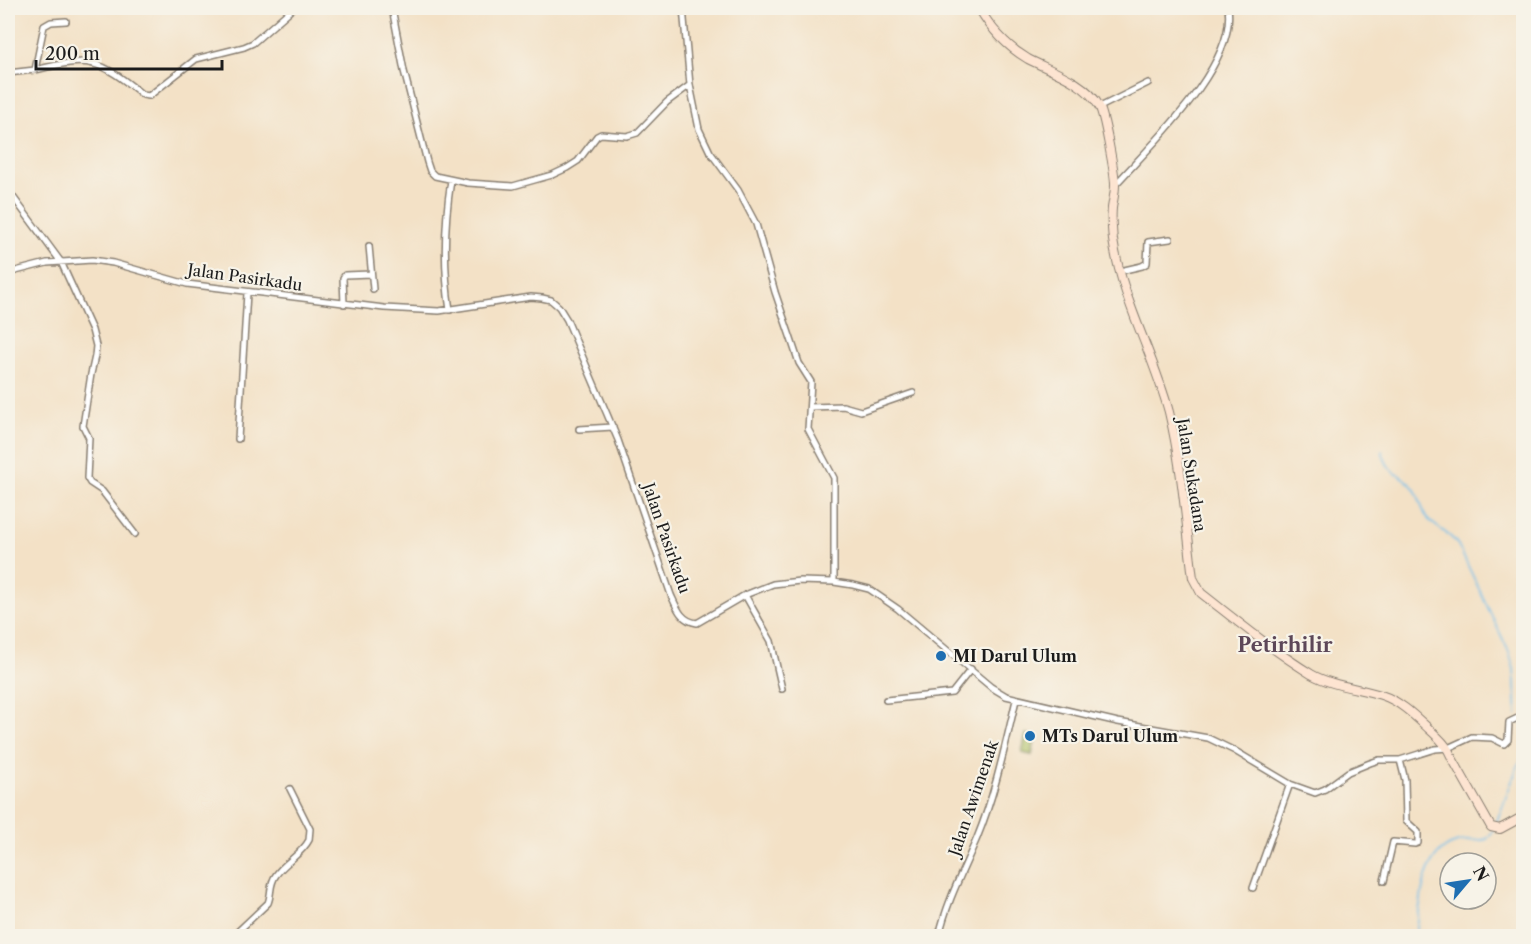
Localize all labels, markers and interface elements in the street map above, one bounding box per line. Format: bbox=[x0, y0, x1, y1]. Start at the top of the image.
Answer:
scale bar bbox=[36, 33, 222, 71]
text: 200 m bbox=[45, 43, 100, 65]
street label: Jalan Pasirkadu bbox=[183, 259, 304, 295]
street label: Jalan Sukadana bbox=[1173, 414, 1211, 534]
street label: Jalan Pasirkadu bbox=[638, 477, 695, 596]
district label: Petirhilir bbox=[1238, 633, 1333, 657]
place label: MI Darul Ulum bbox=[953, 646, 1077, 666]
marker: MI Darul Ulum bbox=[934, 649, 948, 663]
place label: MTs Darul Ulum bbox=[1042, 726, 1178, 746]
marker: MTs Darul Ulum bbox=[1023, 729, 1037, 743]
street label: Jalan Awimenak bbox=[943, 737, 1002, 861]
north arrow bbox=[1438, 851, 1498, 911]
text: N bbox=[1469, 863, 1493, 885]

